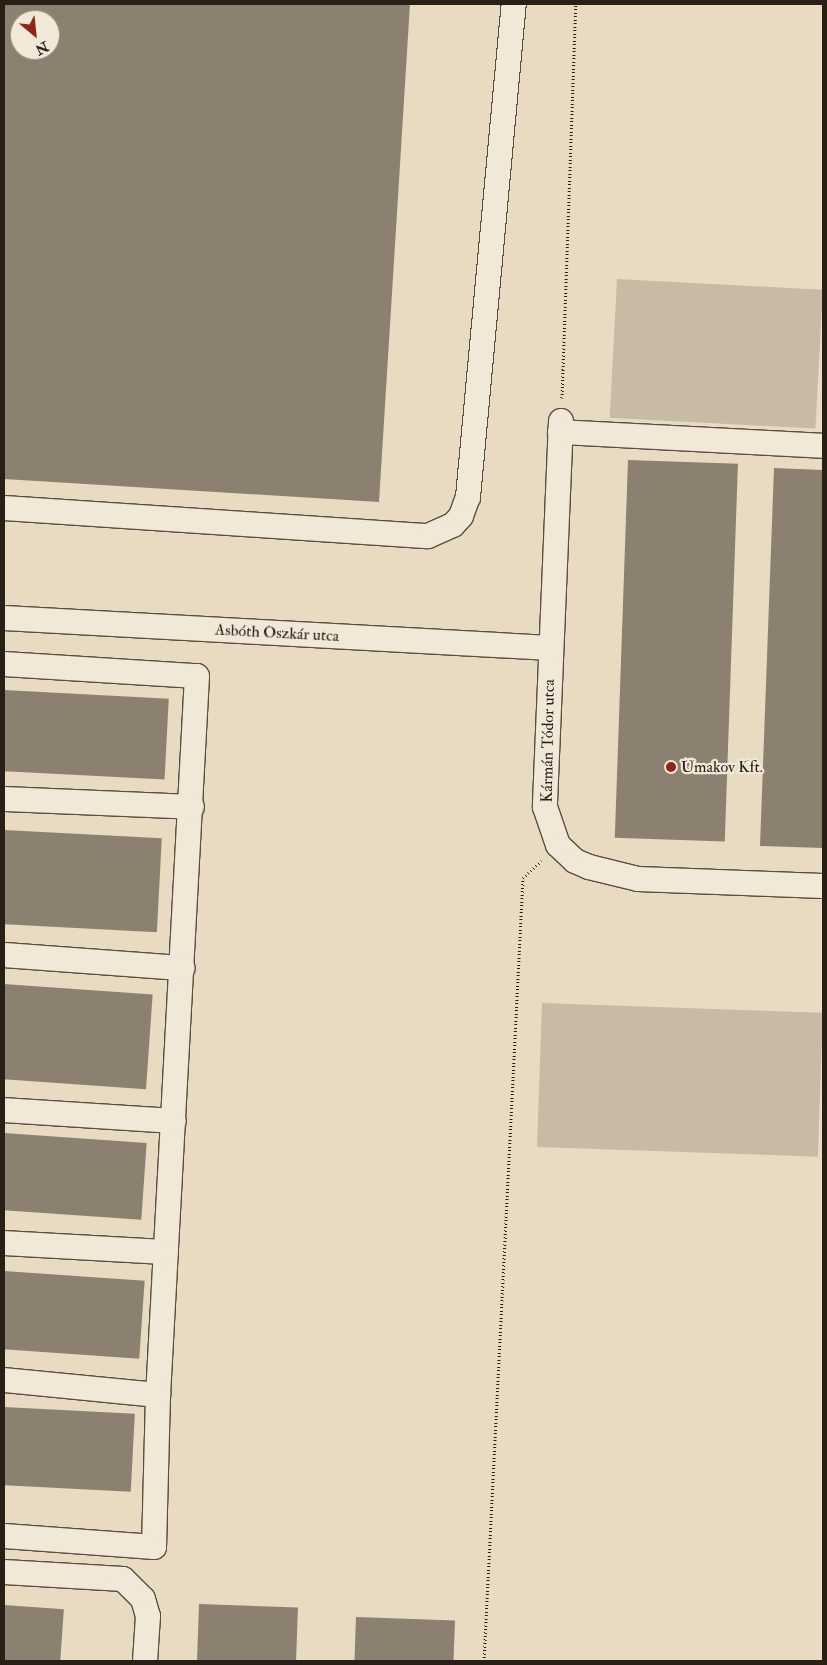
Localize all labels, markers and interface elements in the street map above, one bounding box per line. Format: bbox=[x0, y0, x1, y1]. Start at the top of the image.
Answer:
north arrow bbox=[10, 10, 60, 60]
text: N bbox=[32, 37, 51, 58]
street label: Asbóth Oszkár utca bbox=[214, 620, 340, 646]
street label: Kármán Tódor utca bbox=[537, 679, 559, 803]
place label: Umakov Kft. bbox=[681, 757, 763, 777]
marker: Umakov Kft. bbox=[665, 761, 677, 773]

